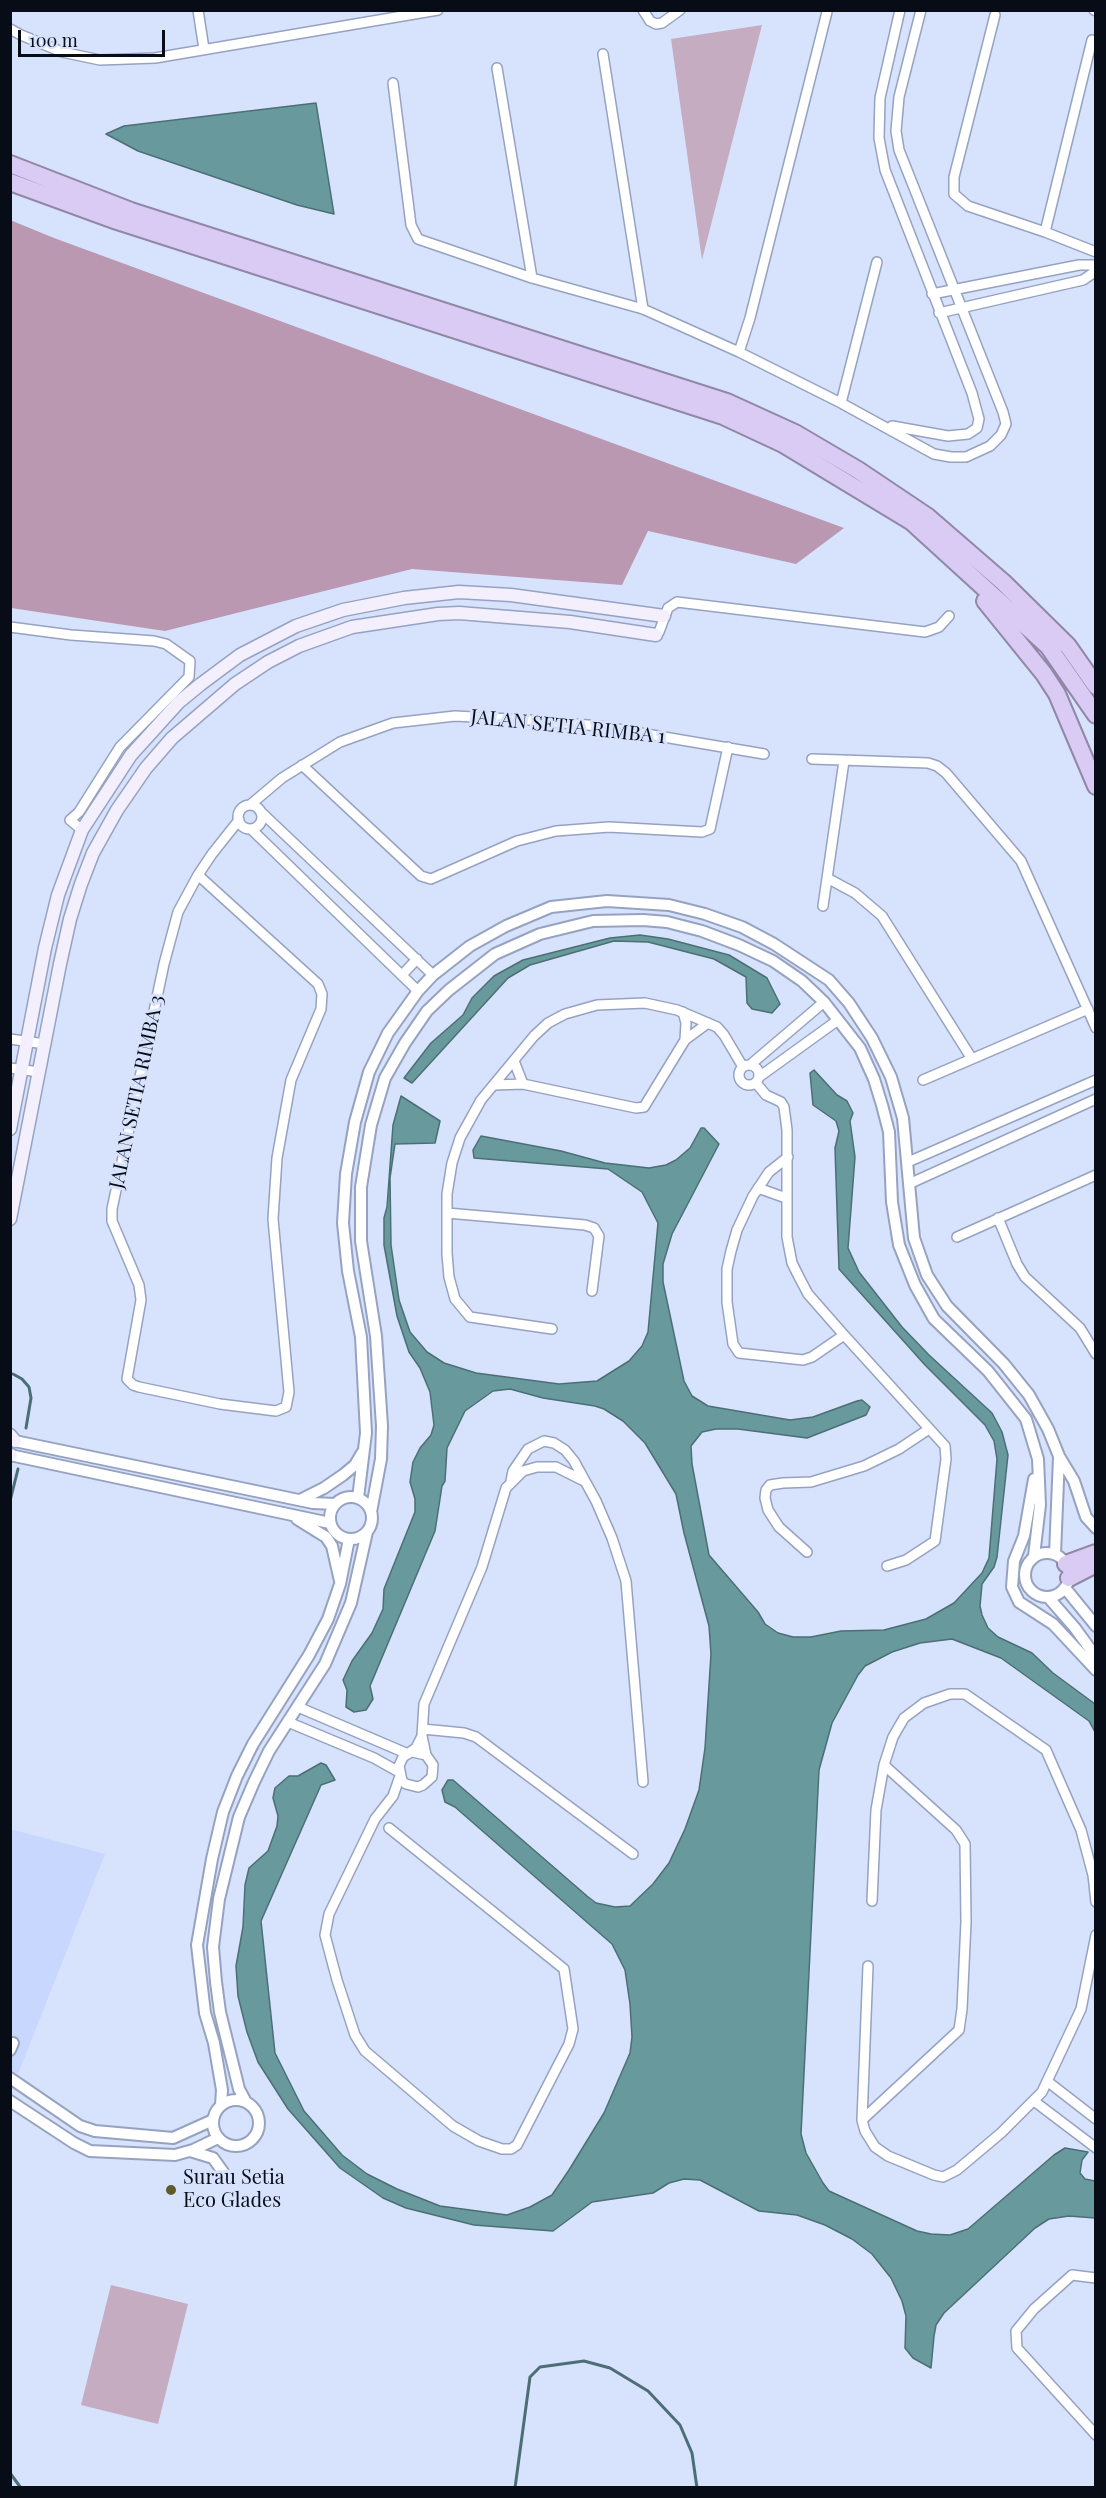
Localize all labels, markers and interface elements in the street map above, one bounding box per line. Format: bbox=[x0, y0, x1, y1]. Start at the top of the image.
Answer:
scale bar bbox=[21, 18, 168, 56]
text: 100 m bbox=[29, 28, 78, 52]
street label: JALAN SETIA RIMBA 1 bbox=[469, 705, 667, 749]
street label: JALAN SETIA RIMBA 3 bbox=[105, 993, 169, 1191]
place label: Surau Setia Eco Glades bbox=[183, 2166, 285, 2213]
marker: Surau Setia Eco Glades bbox=[164, 2183, 178, 2197]

